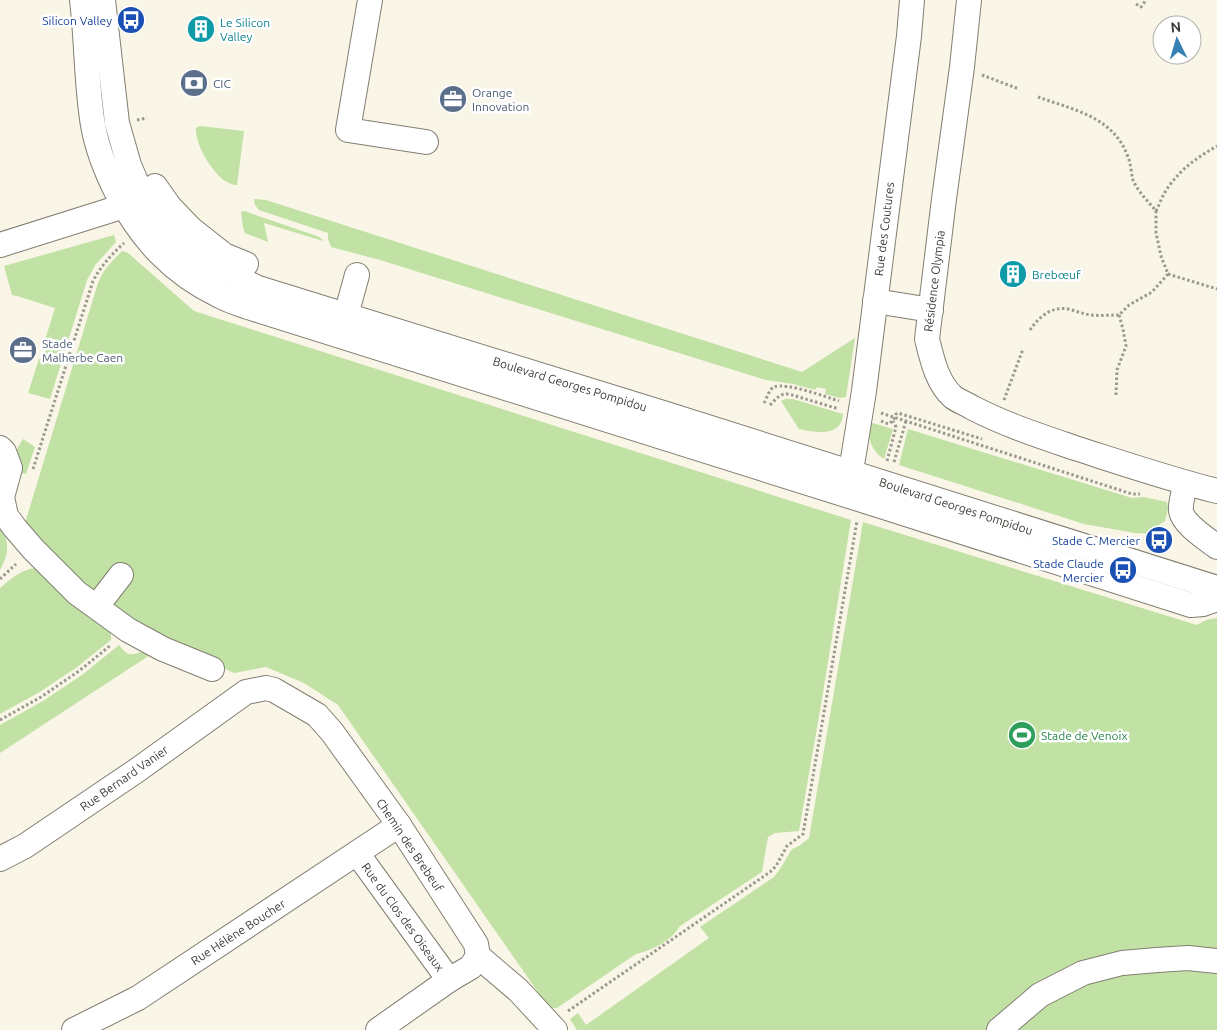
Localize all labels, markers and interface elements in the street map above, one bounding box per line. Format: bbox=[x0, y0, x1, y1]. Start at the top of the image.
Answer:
bus stop icon: Silicon Valley bbox=[116, 5, 146, 35]
place label: Silicon Valley bbox=[42, 14, 112, 27]
building icon: Le Silicon Valley bbox=[186, 14, 216, 44]
north arrow bbox=[1152, 15, 1202, 65]
place label: Le Silicon Valley bbox=[220, 16, 270, 43]
text: N bbox=[1170, 19, 1182, 35]
bank icon: CIC bbox=[179, 68, 209, 98]
place label: CIC bbox=[213, 77, 231, 90]
office icon: Orange Innovation bbox=[438, 84, 468, 114]
place label: Orange Innovation bbox=[472, 86, 529, 113]
street label: Rue des Coutures bbox=[872, 181, 896, 277]
street label: Résidence Olympia bbox=[921, 229, 947, 333]
building icon: Brebœuf bbox=[998, 259, 1028, 289]
place label: Brebœuf bbox=[1032, 268, 1081, 281]
office icon: Stade Malherbe Caen bbox=[8, 335, 38, 365]
place label: Stade Malherbe Caen bbox=[42, 337, 123, 364]
street label: Boulevard Georges Pompidou bbox=[491, 354, 649, 414]
street label: Boulevard Georges Pompidou bbox=[878, 475, 1034, 537]
bus stop icon: Stade C. Mercier bbox=[1144, 525, 1174, 555]
place label: Stade C. Mercier bbox=[1052, 534, 1140, 547]
bus stop icon: Stade Claude Mercier bbox=[1108, 555, 1138, 585]
place label: Stade Claude Mercier bbox=[1033, 557, 1104, 584]
sports icon: Stade de Venoix bbox=[1007, 720, 1037, 750]
place label: Stade de Venoix bbox=[1041, 729, 1128, 742]
street label: Rue Bernard Vanier bbox=[78, 742, 171, 813]
street label: Chemin des Brebeuf bbox=[374, 796, 446, 894]
street label: Rue du Clos des Oiseaux bbox=[359, 860, 447, 974]
street label: Rue Hélène Boucher bbox=[188, 896, 288, 967]

